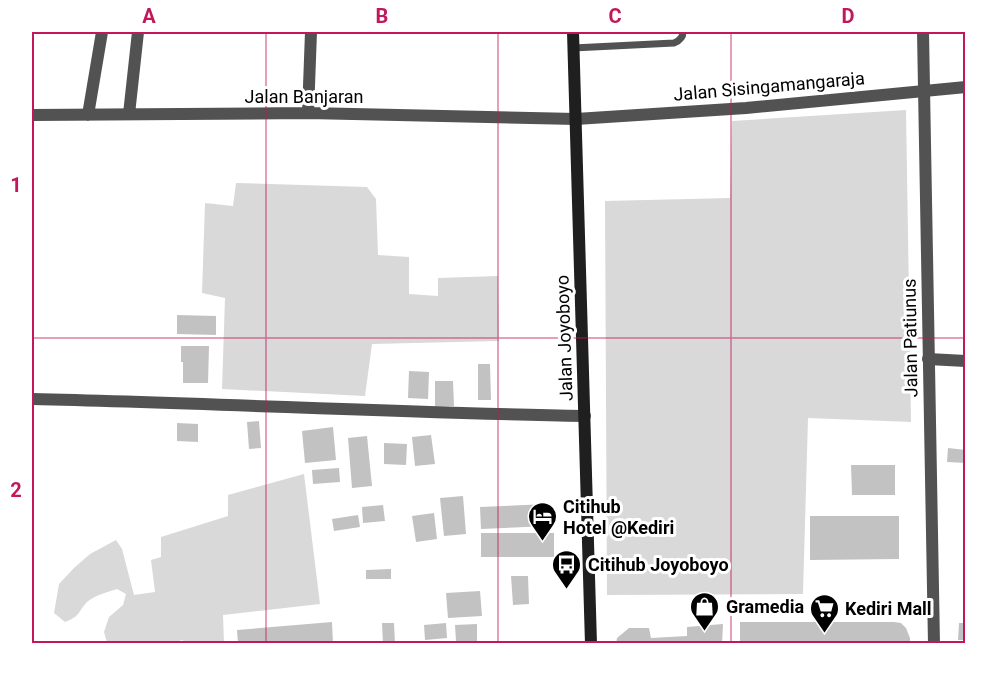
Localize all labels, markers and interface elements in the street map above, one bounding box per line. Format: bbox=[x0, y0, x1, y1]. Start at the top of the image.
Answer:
text: A bbox=[142, 4, 156, 28]
text: B bbox=[376, 4, 388, 28]
text: C bbox=[608, 4, 622, 28]
text: D bbox=[842, 4, 855, 28]
street label: Jalan Sisingamangaraja bbox=[672, 67, 866, 105]
street label: Jalan Banjaran bbox=[245, 86, 363, 107]
text: 1 bbox=[10, 173, 22, 197]
street label: Jalan Joyoboyo bbox=[551, 275, 577, 401]
street label: Jalan Patiunus bbox=[898, 278, 922, 398]
text: 2 bbox=[10, 478, 22, 502]
place label: Citihub Hotel @Kediri bbox=[563, 496, 674, 538]
hotel icon: Citihub Hotel @Kediri bbox=[526, 500, 558, 542]
bus stop icon: Citihub Joyoboyo bbox=[551, 548, 583, 590]
place label: Citihub Joyoboyo bbox=[588, 554, 729, 575]
shop icon: Gramedia bbox=[689, 590, 721, 632]
supermarket icon: Kediri Mall bbox=[808, 592, 840, 634]
place label: Gramedia bbox=[726, 596, 804, 617]
place label: Kediri Mall bbox=[845, 598, 932, 619]

